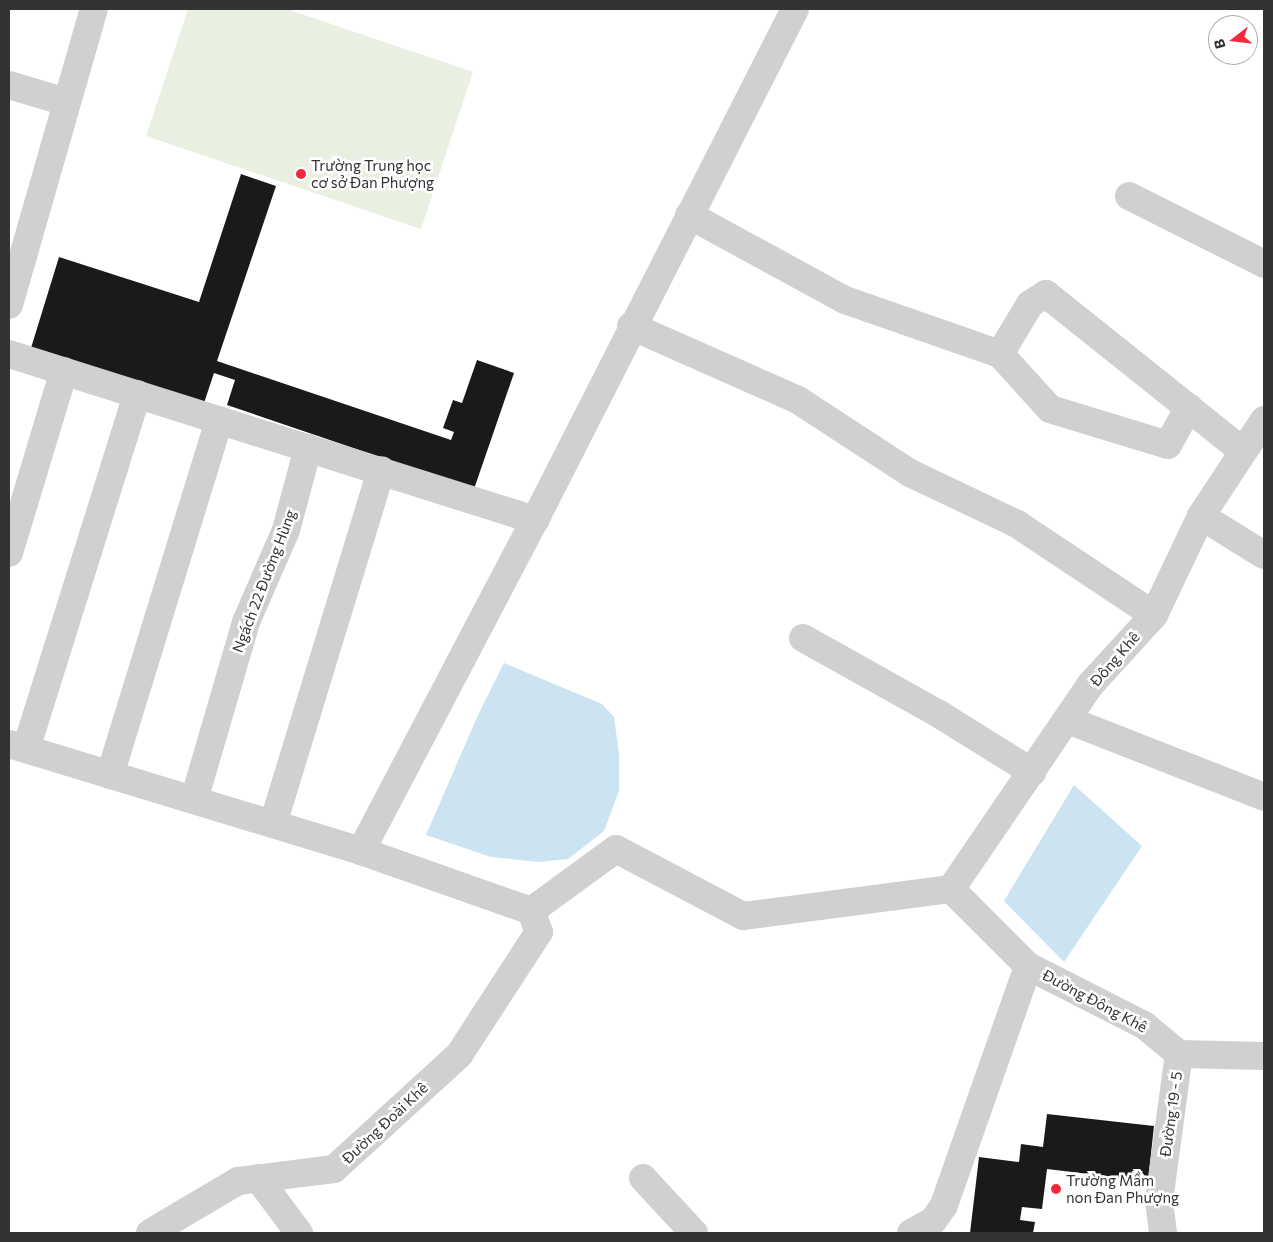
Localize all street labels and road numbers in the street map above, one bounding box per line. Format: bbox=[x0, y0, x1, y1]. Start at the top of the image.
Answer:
street label: Ngách 22 Đường Hùng bbox=[228, 507, 300, 655]
street label: Đông Khê bbox=[1086, 628, 1144, 690]
street label: Đường Đông Khê bbox=[1040, 966, 1150, 1036]
street label: Đường 19 - 5 bbox=[1156, 1070, 1186, 1158]
street label: Đường Đoài Khê bbox=[338, 1079, 432, 1167]

